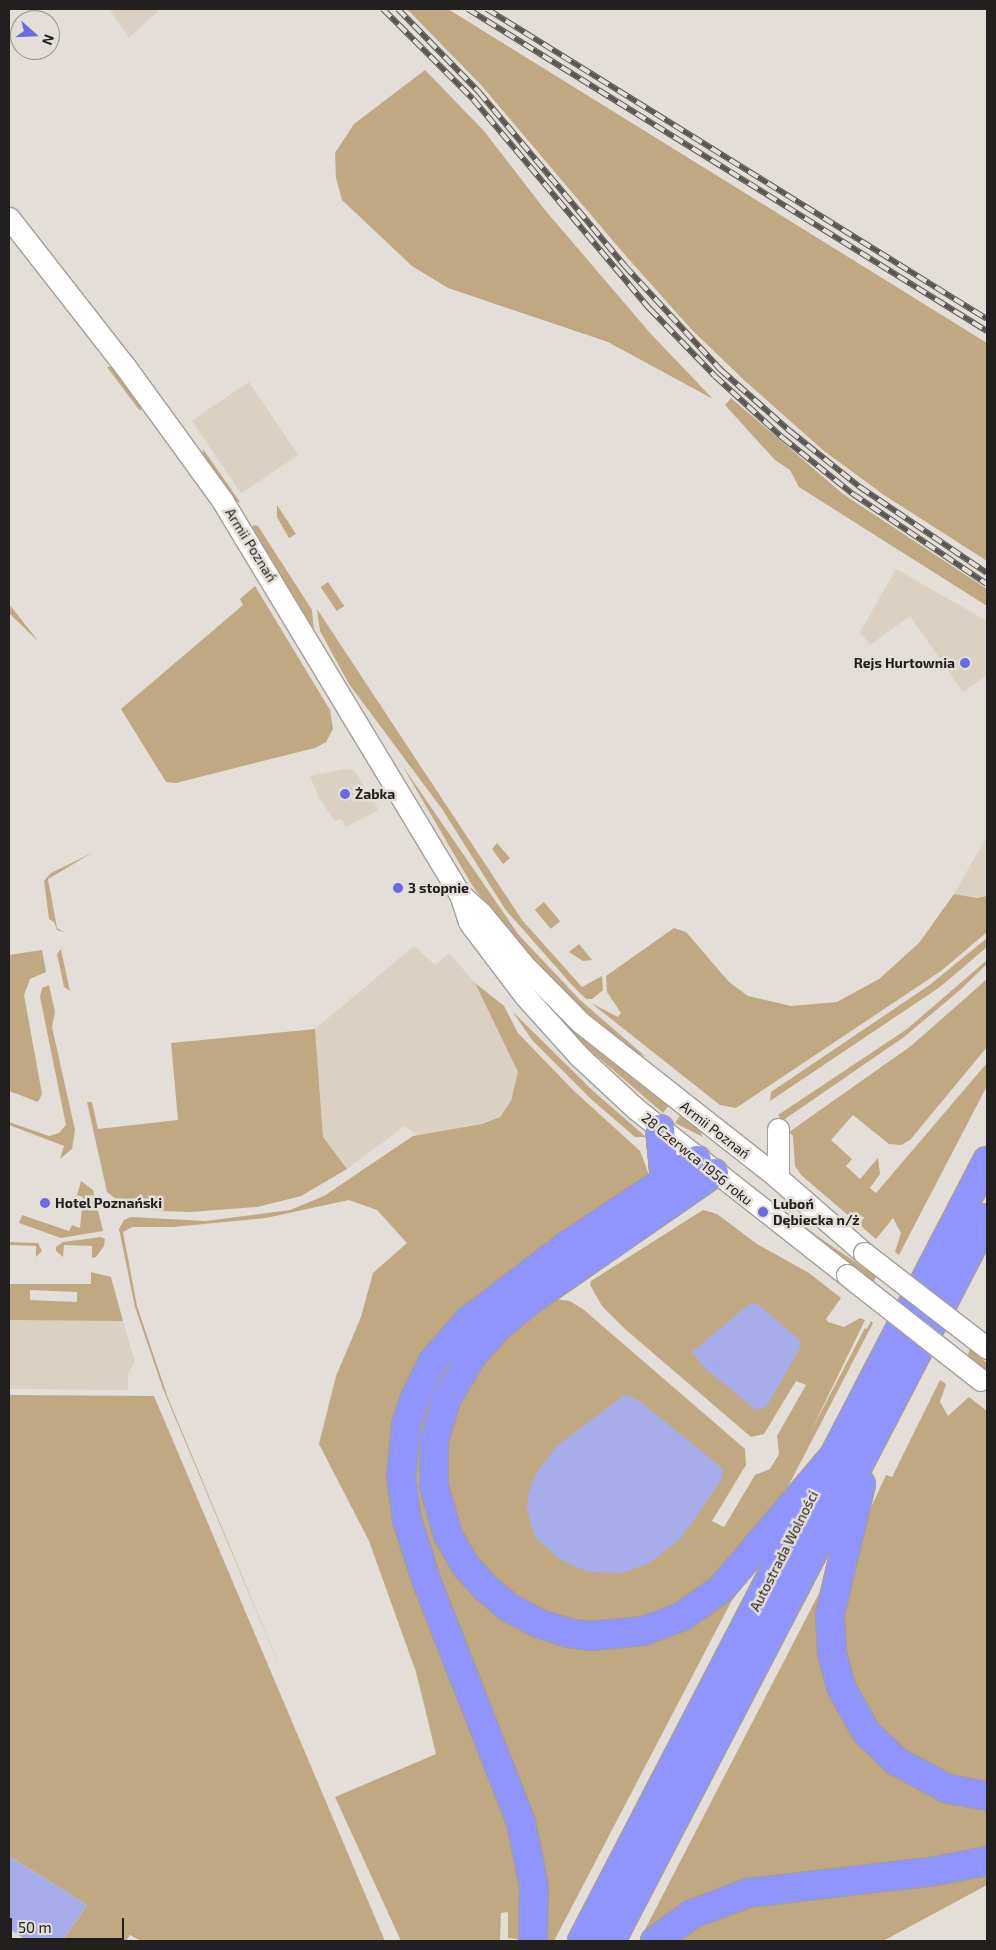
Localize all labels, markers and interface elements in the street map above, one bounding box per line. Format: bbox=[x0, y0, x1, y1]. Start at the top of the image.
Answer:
north arrow bbox=[10, 10, 60, 60]
text: N bbox=[39, 32, 58, 48]
street label: Armii Poznań bbox=[222, 505, 280, 585]
place label: Rejs Hurtownia bbox=[854, 655, 955, 671]
marker: Rejs Hurtownia bbox=[959, 657, 971, 669]
place label: Żabka bbox=[355, 786, 395, 802]
marker: Żabka bbox=[339, 788, 351, 800]
place label: 3 stopnie bbox=[408, 880, 469, 896]
marker: 3 stopnie bbox=[392, 882, 404, 894]
street label: Armii Poznań bbox=[677, 1098, 753, 1162]
street label: 28 Czerwca 1956 roku bbox=[638, 1109, 756, 1209]
place label: Hotel Poznański bbox=[55, 1195, 162, 1211]
place label: Luboń Dębiecka n/ż bbox=[773, 1196, 860, 1228]
marker: Hotel Poznański bbox=[39, 1197, 51, 1209]
marker: Luboń Dębiecka n/ż bbox=[757, 1206, 769, 1218]
street label: Autostrada Wolności bbox=[746, 1488, 822, 1614]
scale bar bbox=[12, 1908, 126, 1940]
text: 50 m bbox=[18, 1918, 52, 1936]

